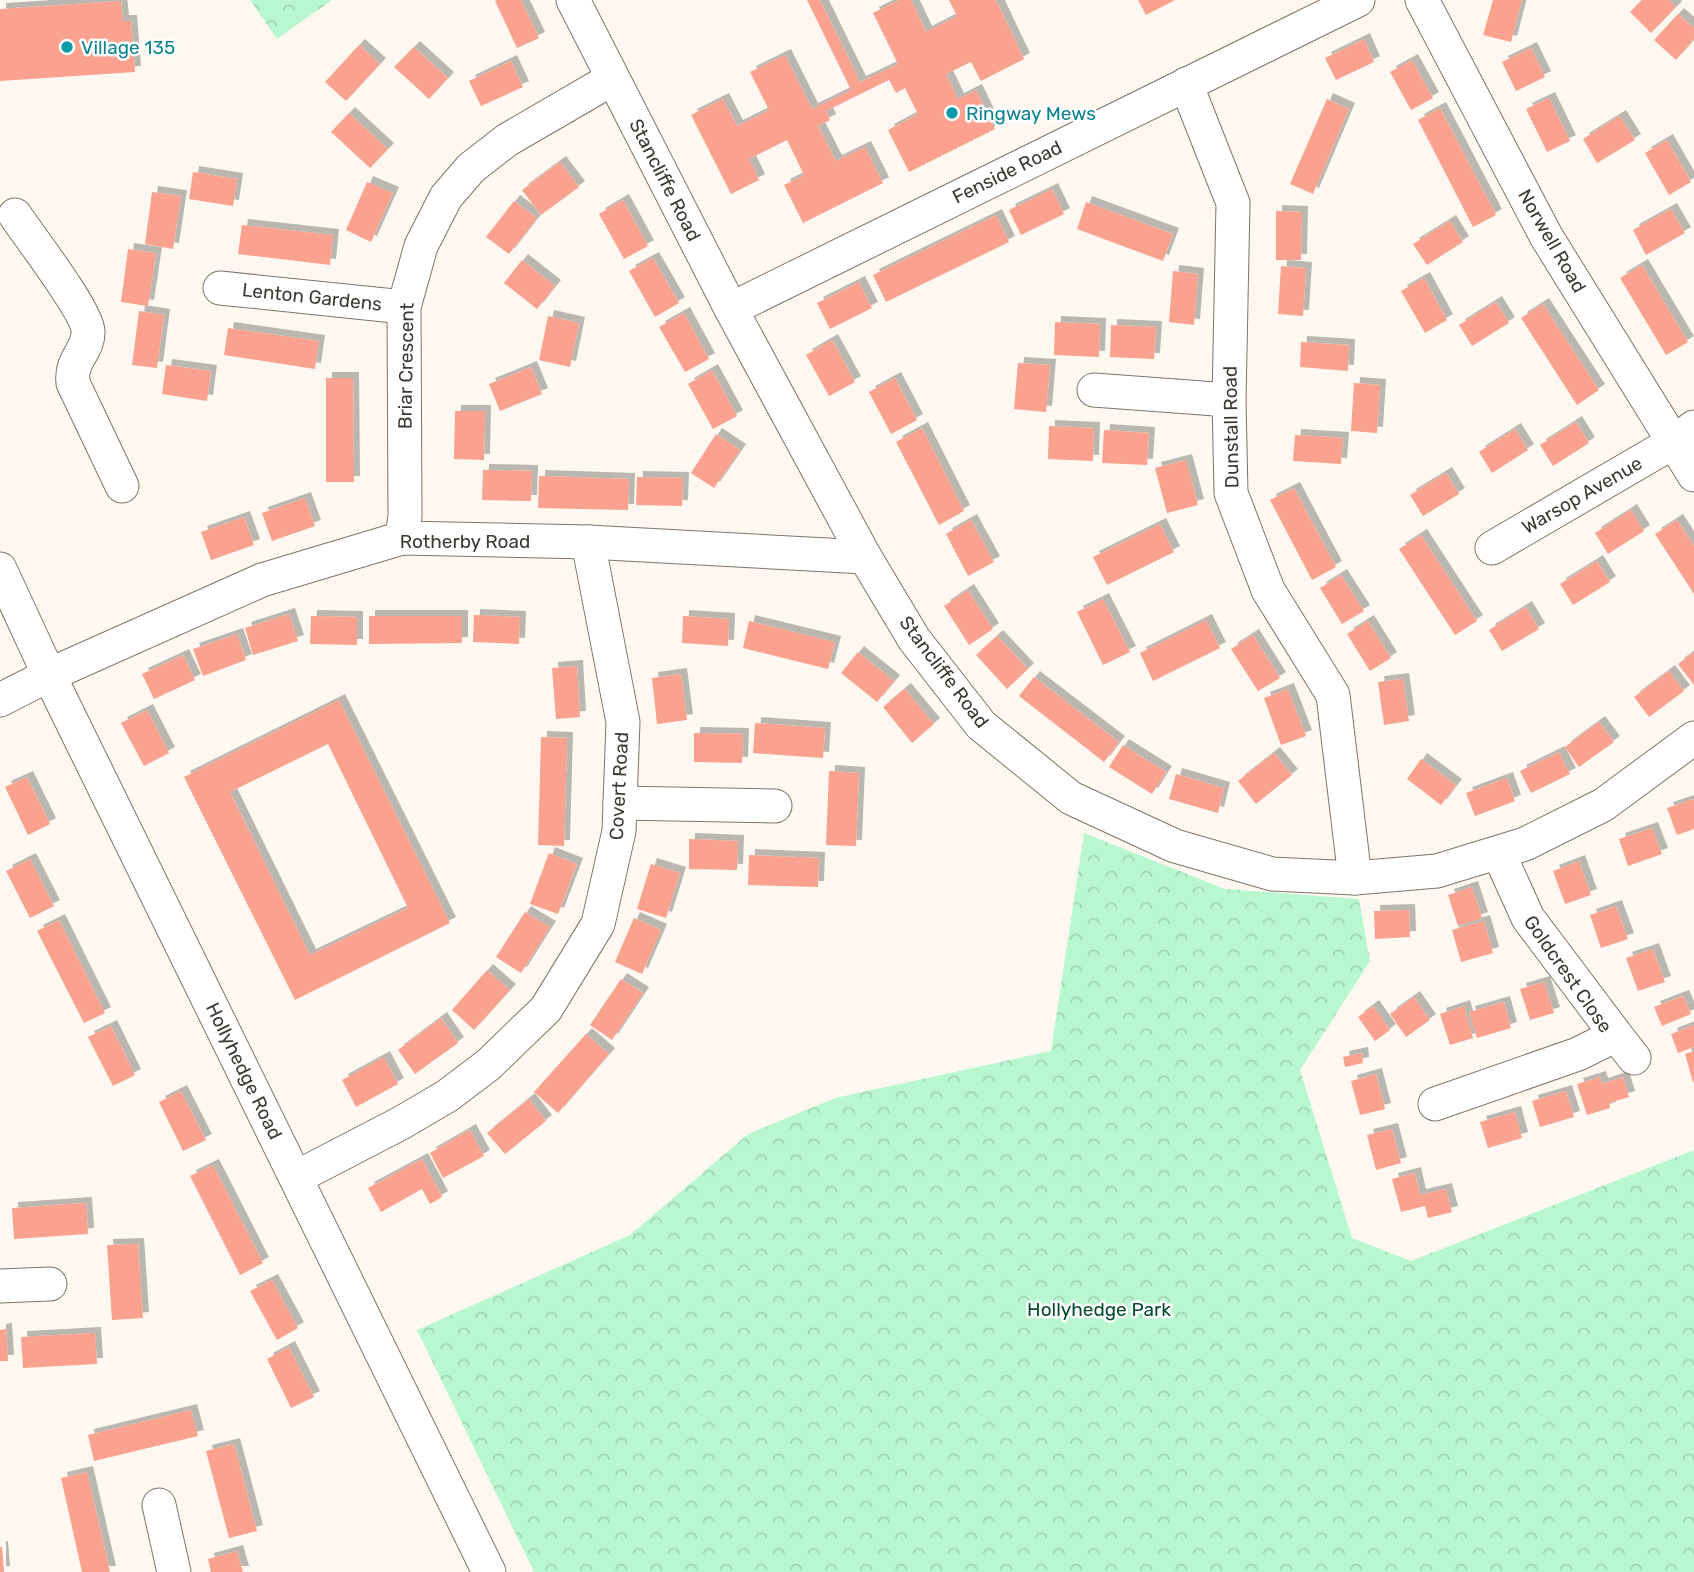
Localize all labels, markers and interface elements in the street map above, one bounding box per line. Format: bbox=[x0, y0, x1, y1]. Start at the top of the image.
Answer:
place label: Village 135 bbox=[81, 36, 175, 59]
marker: Village 135 bbox=[59, 39, 75, 55]
place label: Ringway Mews bbox=[966, 102, 1096, 125]
marker: Ringway Mews bbox=[944, 105, 960, 121]
street label: Stancliffe Road bbox=[624, 115, 706, 245]
street label: Fenside Road bbox=[949, 136, 1065, 208]
street label: Norwell Road bbox=[1513, 185, 1591, 297]
street label: Lenton Gardens bbox=[241, 278, 383, 316]
street label: Briar Crescent bbox=[393, 302, 419, 429]
street label: Dunstall Road bbox=[1218, 366, 1244, 488]
street label: Warsop Avenue bbox=[1518, 451, 1646, 539]
street label: Rotherby Road bbox=[400, 530, 530, 553]
street label: Stancliffe Road bbox=[894, 611, 994, 733]
street label: Covert Road bbox=[605, 731, 633, 841]
street label: Goldcrest Close bbox=[1519, 911, 1617, 1037]
street label: Hollyhedge Road bbox=[201, 999, 287, 1143]
park label: Hollyhedge Park bbox=[1027, 1298, 1171, 1321]

